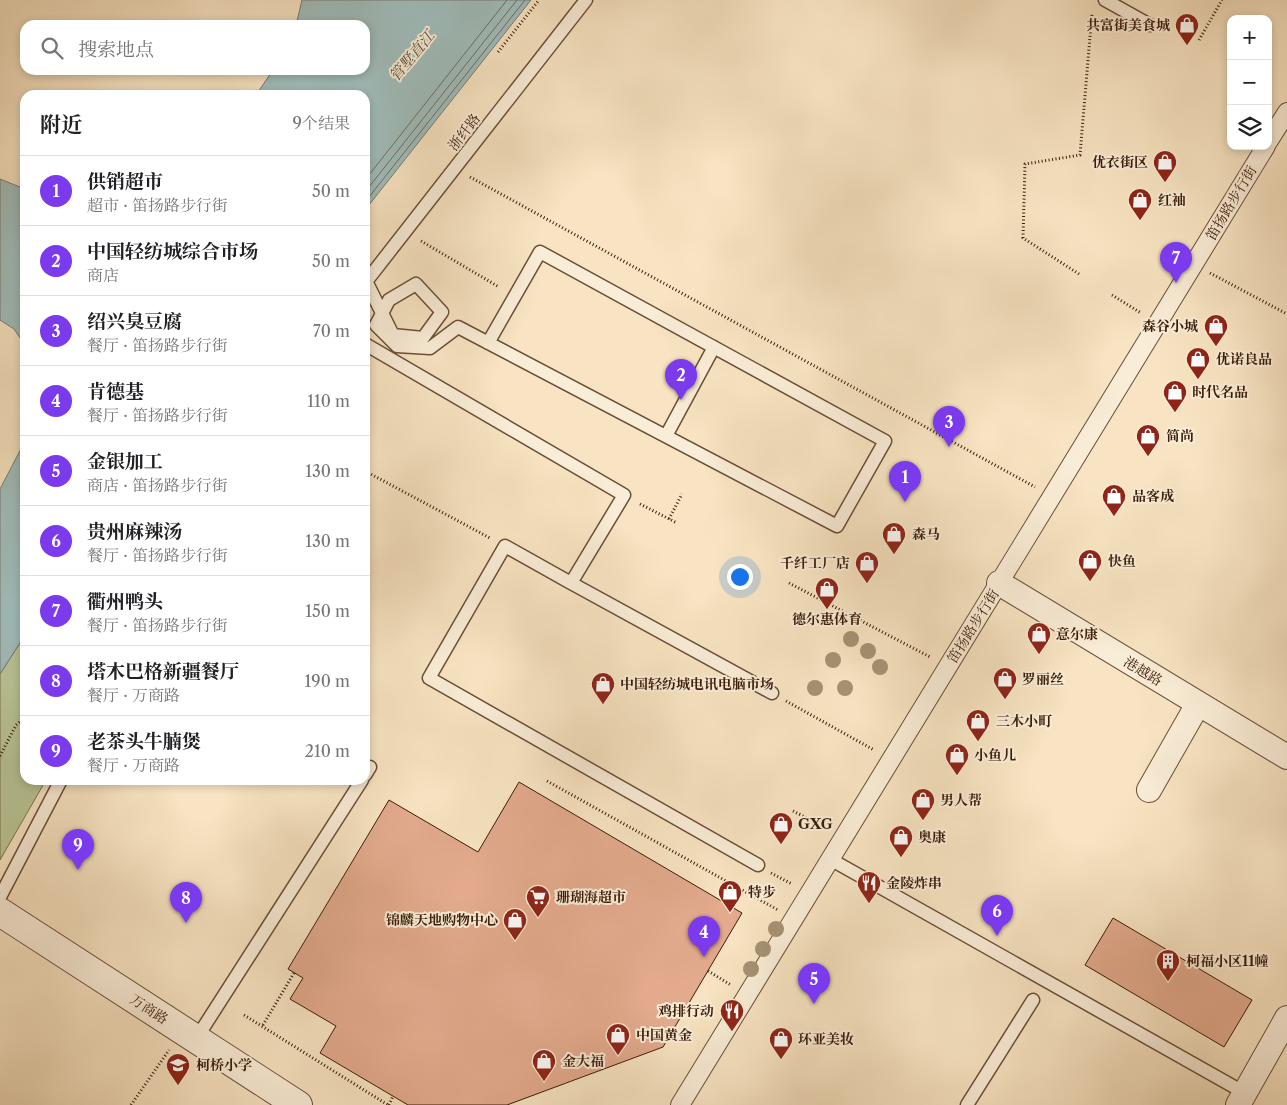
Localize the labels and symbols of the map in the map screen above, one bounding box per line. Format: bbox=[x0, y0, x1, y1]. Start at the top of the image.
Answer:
shop icon: 共富街美食城 bbox=[1174, 12, 1200, 46]
place label: 共富街美食城 bbox=[1086, 16, 1170, 34]
water label: 管墅直江 bbox=[385, 25, 439, 85]
street label: 浙纤路 bbox=[444, 110, 484, 154]
shop icon: 优衣街区 bbox=[1152, 149, 1178, 183]
place label: 优衣街区 bbox=[1092, 153, 1148, 171]
street label: 笛扬路步行街 bbox=[1202, 162, 1260, 244]
shop icon: 红袖 bbox=[1127, 187, 1153, 221]
place label: 红袖 bbox=[1158, 191, 1186, 209]
pin: 7 bbox=[1160, 242, 1192, 283]
shop icon: 森谷小城 bbox=[1203, 313, 1229, 347]
place label: 森谷小城 bbox=[1142, 317, 1198, 335]
shop icon: 优诺良品 bbox=[1185, 346, 1211, 380]
place label: 优诺良品 bbox=[1216, 350, 1272, 368]
pin: 2 bbox=[665, 359, 697, 400]
shop icon: 时代名品 bbox=[1162, 379, 1188, 413]
place label: 时代名品 bbox=[1192, 383, 1248, 401]
pin: 3 bbox=[933, 406, 965, 447]
shop icon: 简尚 bbox=[1135, 423, 1161, 457]
place label: 简尚 bbox=[1166, 427, 1194, 445]
pin: 1 bbox=[889, 461, 921, 502]
shop icon: 品客成 bbox=[1101, 483, 1127, 517]
place label: 品客成 bbox=[1132, 487, 1174, 505]
shop icon: 森马 bbox=[881, 521, 907, 555]
place label: 森马 bbox=[912, 525, 940, 543]
shop icon: 快鱼 bbox=[1077, 548, 1103, 582]
shop icon: 千纤工厂店 bbox=[854, 550, 880, 584]
place label: 快鱼 bbox=[1108, 552, 1136, 570]
place label: 千纤工厂店 bbox=[780, 554, 850, 572]
your location bbox=[727, 564, 753, 590]
shop icon: 德尔惠体育 bbox=[814, 576, 840, 610]
street label: 笛扬路步行街 bbox=[943, 586, 1003, 666]
place label: 德尔惠体育 bbox=[792, 610, 862, 628]
shop icon: 意尔康 bbox=[1026, 621, 1052, 655]
place label: 意尔康 bbox=[1056, 625, 1098, 643]
street label: 港越路 bbox=[1120, 652, 1166, 690]
shop icon: 罗丽丝 bbox=[992, 666, 1018, 700]
place label: 罗丽丝 bbox=[1022, 670, 1064, 688]
shop icon: 中国轻纺城电讯电脑市场 bbox=[590, 671, 616, 705]
place label: 中国轻纺城电讯电脑市场 bbox=[620, 675, 774, 693]
shop icon: 三木小町 bbox=[965, 708, 991, 742]
place label: 三木小町 bbox=[996, 712, 1052, 730]
shop icon: 小鱼儿 bbox=[944, 742, 970, 776]
place label: 小鱼儿 bbox=[974, 746, 1016, 764]
shop icon: 男人帮 bbox=[910, 787, 936, 821]
place label: 男人帮 bbox=[940, 791, 982, 809]
shop icon: GXG bbox=[768, 811, 794, 845]
place label: GXG bbox=[798, 815, 833, 833]
shop icon: 奥康 bbox=[888, 824, 914, 858]
place label: 奥康 bbox=[918, 828, 946, 846]
pin: 9 bbox=[62, 829, 94, 870]
restaurant icon: 金陵炸串 bbox=[856, 870, 882, 904]
place label: 金陵炸串 bbox=[886, 874, 942, 892]
shop icon: 特步 bbox=[717, 879, 743, 913]
pin: 8 bbox=[170, 882, 202, 923]
place label: 特步 bbox=[748, 883, 776, 901]
supermarket icon: 珊瑚海超市 bbox=[525, 884, 551, 918]
place label: 珊瑚海超市 bbox=[556, 888, 626, 906]
pin: 6 bbox=[981, 895, 1013, 936]
shop icon: 锦麟天地购物中心 bbox=[502, 907, 528, 941]
place label: 锦麟天地购物中心 bbox=[386, 911, 498, 929]
pin: 4 bbox=[688, 916, 720, 957]
building icon: 柯福小区11幢 bbox=[1155, 948, 1181, 982]
place label: 柯福小区11幢 bbox=[1186, 952, 1269, 970]
pin: 5 bbox=[798, 963, 830, 1004]
street label: 万商路 bbox=[126, 990, 172, 1028]
restaurant icon: 鸡排行动 bbox=[719, 998, 745, 1032]
place label: 鸡排行动 bbox=[658, 1002, 714, 1020]
shop icon: 中国黄金 bbox=[605, 1022, 631, 1056]
place label: 中国黄金 bbox=[636, 1026, 692, 1044]
shop icon: 环亚美妆 bbox=[768, 1026, 794, 1060]
place label: 环亚美妆 bbox=[798, 1030, 854, 1048]
shop icon: 金大福 bbox=[531, 1048, 557, 1082]
school or university icon: 柯桥小学 bbox=[165, 1052, 191, 1086]
place label: 金大福 bbox=[562, 1052, 604, 1070]
place label: 柯桥小学 bbox=[196, 1056, 252, 1074]

